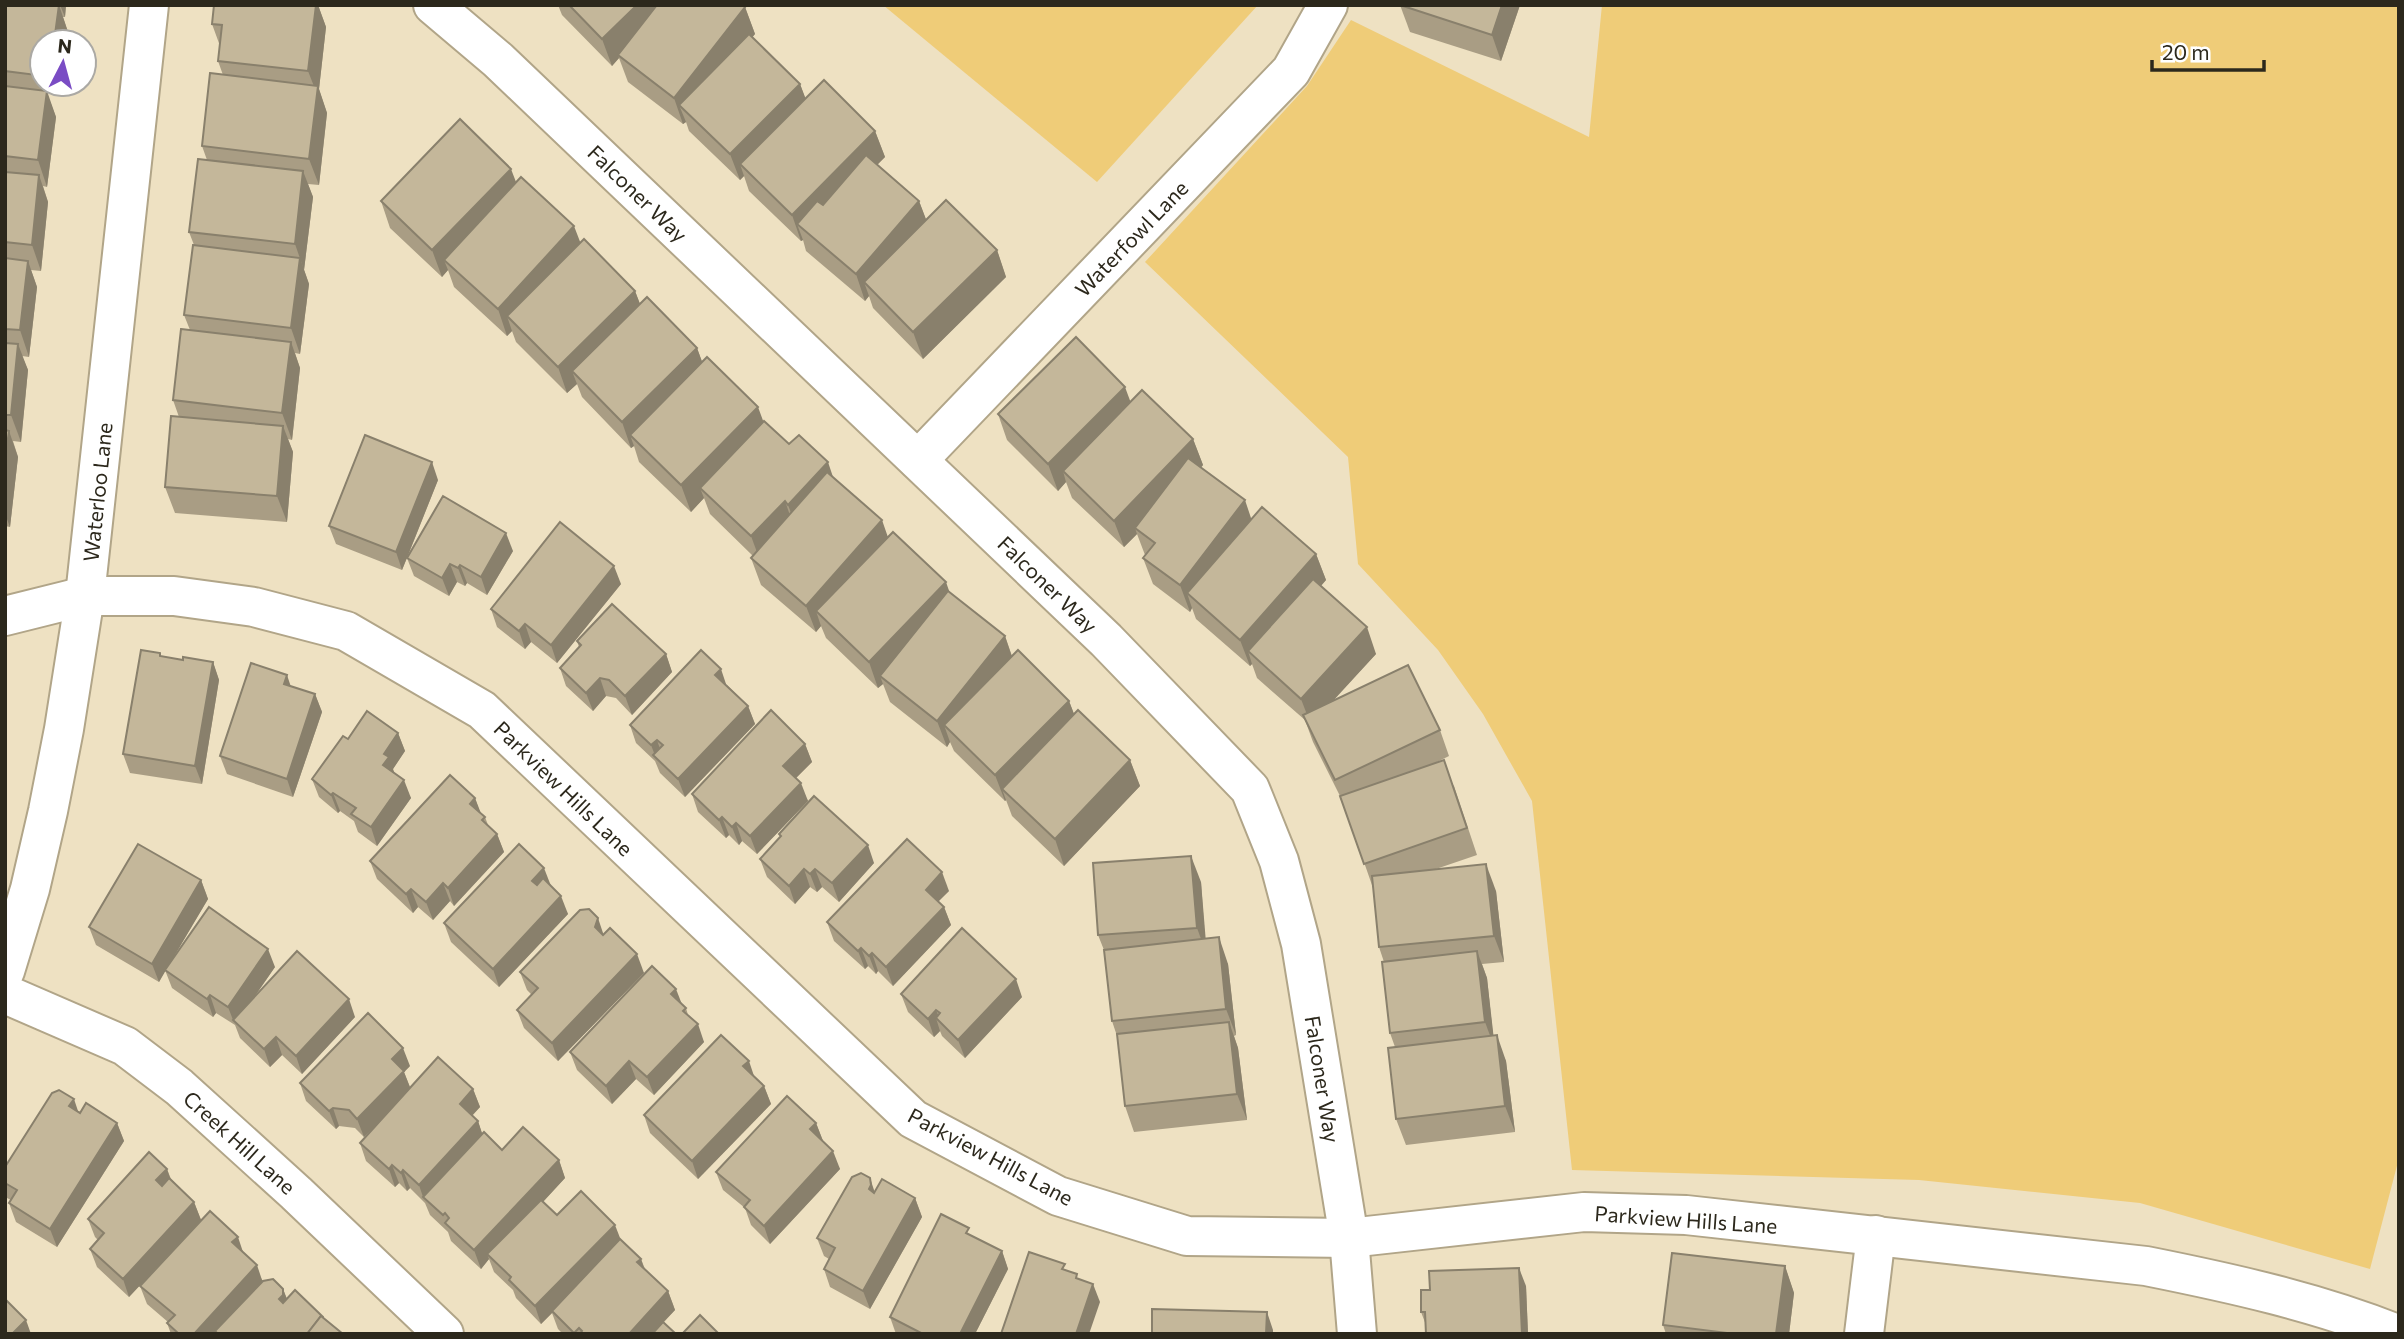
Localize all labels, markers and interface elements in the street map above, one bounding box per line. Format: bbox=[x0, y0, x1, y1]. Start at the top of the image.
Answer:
north arrow bbox=[28, 28, 98, 98]
scale bar bbox=[2152, 28, 2264, 72]
text: N bbox=[57, 33, 73, 58]
text: 20 m bbox=[2162, 39, 2210, 64]
street label: Falconer Way bbox=[583, 139, 693, 247]
street label: Waterfowl Lane bbox=[1069, 175, 1193, 301]
street label: Waterloo Lane bbox=[77, 421, 117, 563]
street label: Falconer Way bbox=[993, 530, 1103, 638]
street label: Parkview Hills Lane bbox=[489, 715, 639, 861]
street label: Falconer Way bbox=[1301, 1014, 1345, 1144]
street label: Creek Hill Lane bbox=[179, 1085, 301, 1199]
street label: Parkview Hills Lane bbox=[904, 1102, 1078, 1210]
street label: Parkview Hills Lane bbox=[1594, 1200, 1778, 1238]

